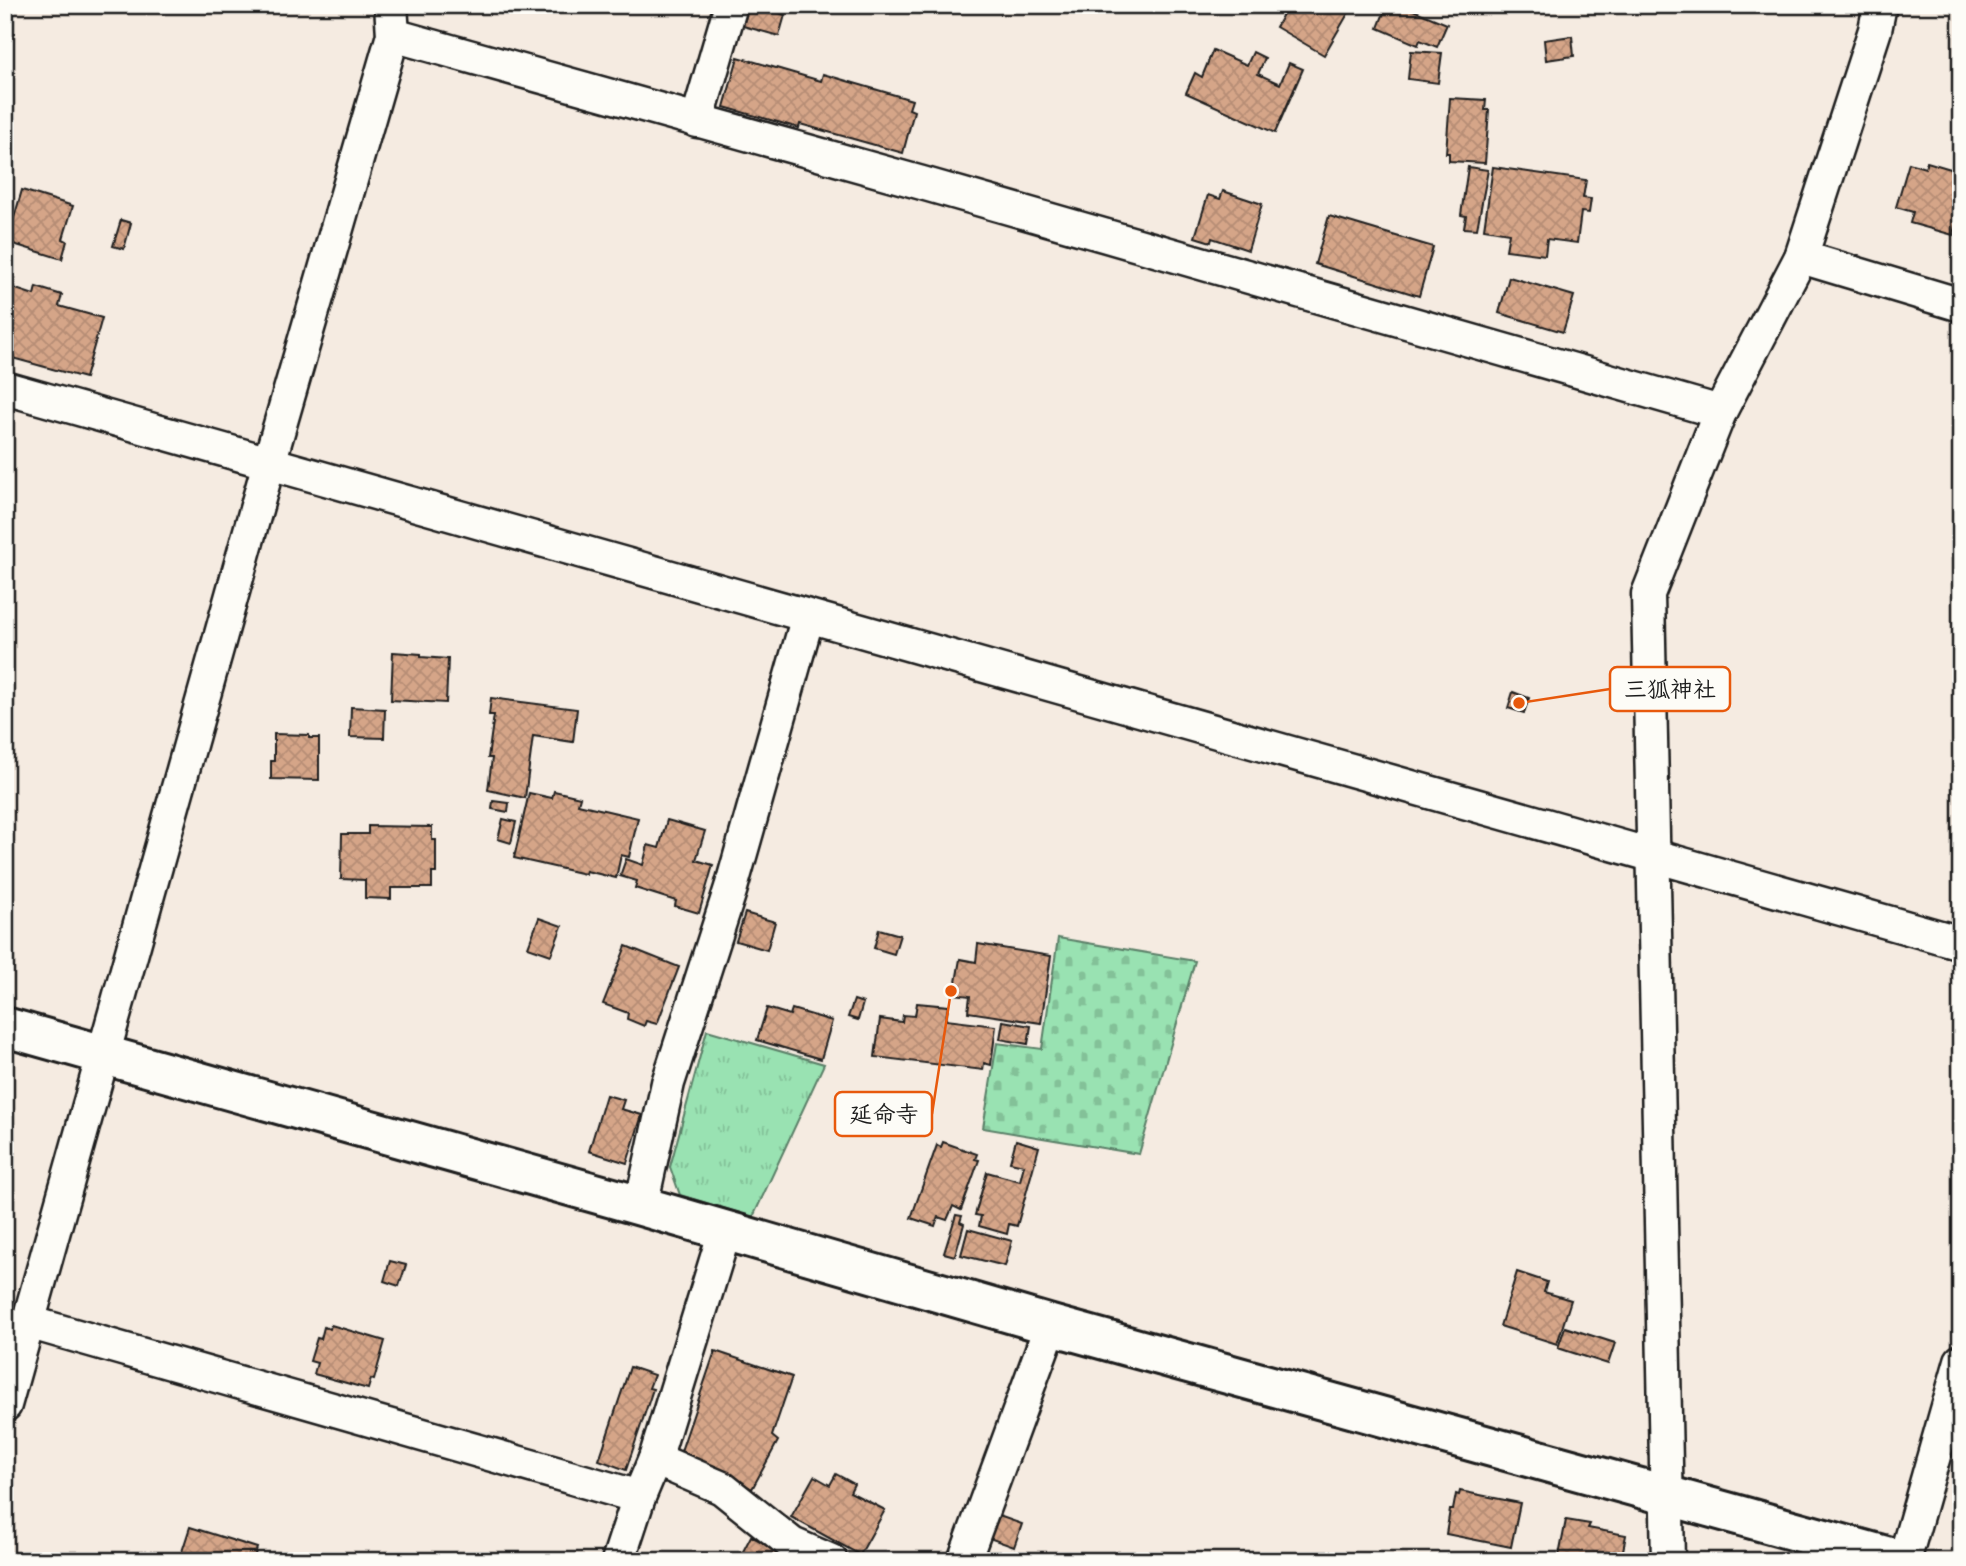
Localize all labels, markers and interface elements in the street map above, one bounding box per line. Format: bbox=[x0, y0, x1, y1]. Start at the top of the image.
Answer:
callout: 三狐神社 bbox=[1610, 667, 1730, 711]
text: 三狐神社 bbox=[1624, 670, 1716, 705]
callout: 延命寺 bbox=[835, 1092, 932, 1136]
text: 延命寺 bbox=[850, 1095, 919, 1130]

